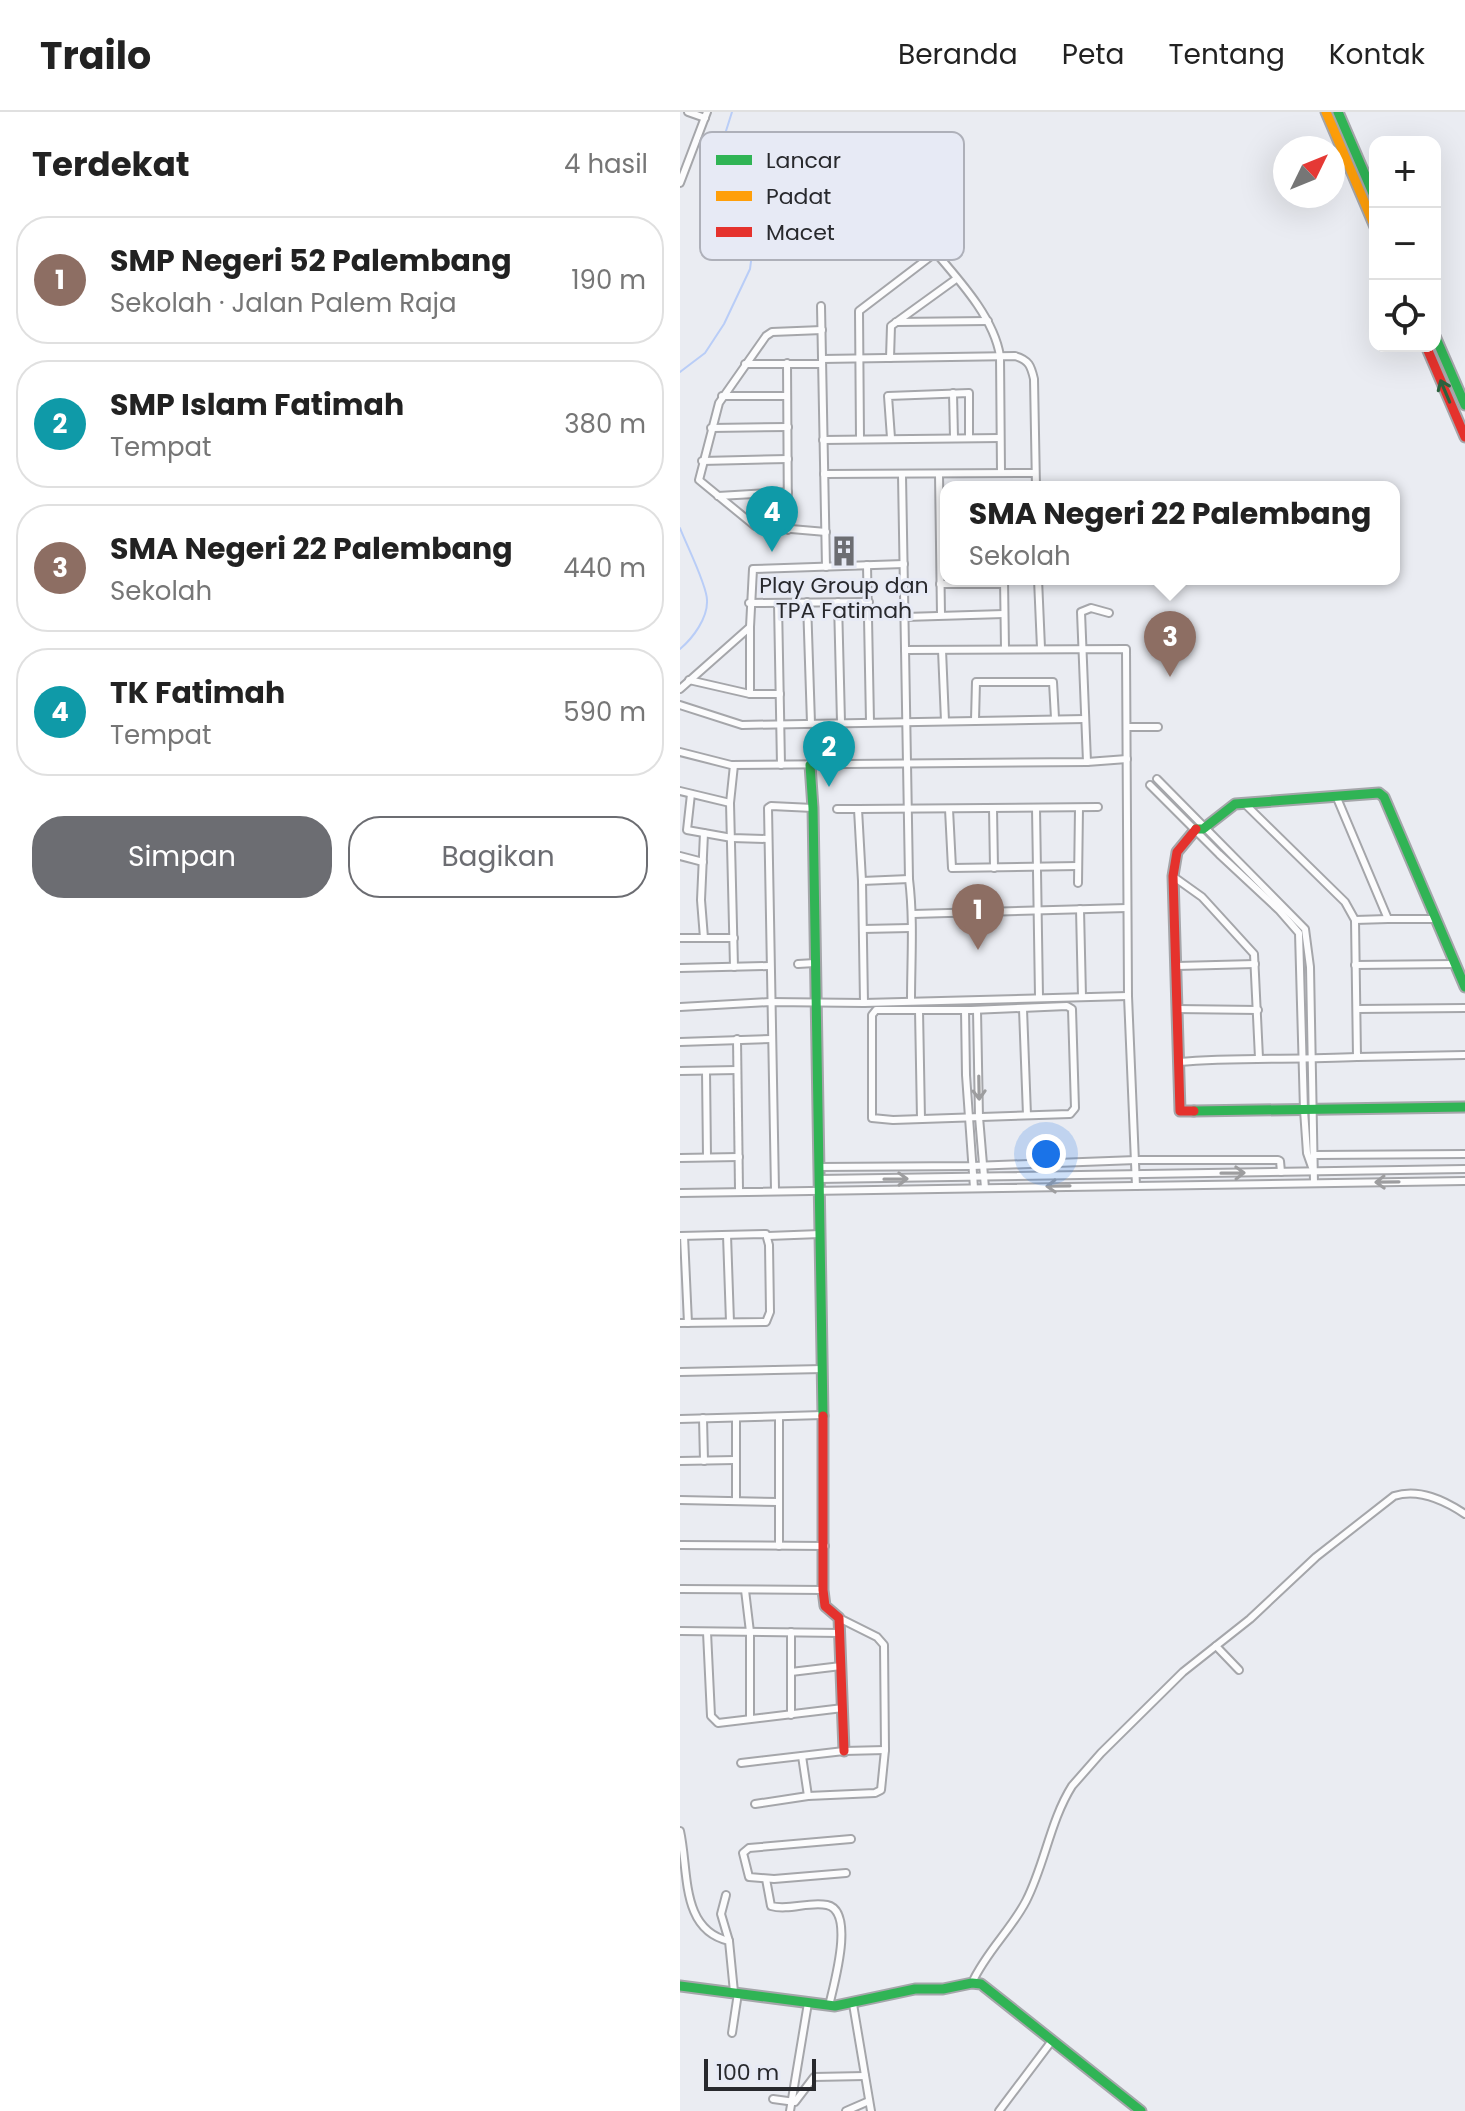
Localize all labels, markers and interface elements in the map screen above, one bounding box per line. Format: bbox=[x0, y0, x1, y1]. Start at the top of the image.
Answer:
text: Trailo bbox=[40, 29, 151, 82]
text: Beranda bbox=[898, 35, 1018, 74]
text: Peta bbox=[1062, 35, 1124, 74]
text: Tentang bbox=[1168, 35, 1285, 74]
text: Kontak bbox=[1329, 35, 1425, 74]
legend bbox=[700, 132, 964, 260]
north arrow bbox=[1273, 136, 1345, 208]
map controls bbox=[1369, 136, 1441, 352]
button: + bbox=[1369, 136, 1441, 208]
text: Terdekat bbox=[32, 140, 190, 188]
text: Lancar bbox=[766, 145, 841, 176]
text: 4 hasil bbox=[564, 146, 648, 182]
text: Padat bbox=[766, 181, 831, 212]
button: − bbox=[1369, 208, 1441, 280]
text: Macet bbox=[766, 217, 835, 248]
text: SMP Negeri 52 Palembang bbox=[110, 239, 512, 282]
text: 1 bbox=[55, 262, 65, 298]
text: 190 m bbox=[571, 262, 646, 298]
button: locate bbox=[1369, 280, 1441, 352]
text: Sekolah · Jalan Palem Raja bbox=[110, 285, 457, 321]
one-way arrow bbox=[1437, 379, 1452, 404]
text: SMP Islam Fatimah bbox=[110, 383, 404, 426]
text: 2 bbox=[53, 406, 67, 442]
text: 380 m bbox=[564, 406, 646, 442]
text: Tempat bbox=[110, 429, 212, 465]
popup bbox=[940, 481, 1400, 585]
pin: 4 bbox=[746, 486, 798, 552]
text: SMA Negeri 22 Palembang bbox=[969, 492, 1371, 535]
text: SMA Negeri 22 Palembang bbox=[110, 527, 513, 570]
building icon: Play Group dan TPA Fatimah bbox=[827, 534, 861, 568]
text: Sekolah bbox=[969, 538, 1071, 574]
text: 3 bbox=[52, 550, 68, 586]
text: 440 m bbox=[563, 550, 646, 586]
place label: Play Group dan TPA Fatimah bbox=[759, 570, 929, 626]
text: Sekolah bbox=[110, 573, 212, 609]
pin: 3 bbox=[1144, 611, 1196, 677]
text: TK Fatimah bbox=[110, 671, 285, 714]
text: 4 bbox=[51, 694, 69, 730]
text: 590 m bbox=[563, 694, 646, 730]
text: Tempat bbox=[110, 717, 212, 753]
pin: 2 bbox=[803, 721, 855, 787]
button: Simpan bbox=[32, 816, 332, 898]
button: Bagikan bbox=[348, 816, 648, 898]
pin: 1 bbox=[952, 884, 1004, 950]
one-way arrow bbox=[971, 1074, 987, 1101]
your location bbox=[1026, 1134, 1066, 1174]
one-way arrow bbox=[1219, 1165, 1246, 1180]
one-way arrow bbox=[882, 1171, 909, 1186]
one-way arrow bbox=[1374, 1174, 1401, 1190]
one-way arrow bbox=[1045, 1179, 1072, 1194]
scale bar bbox=[704, 2055, 816, 2091]
text: 100 m bbox=[716, 2057, 779, 2088]

